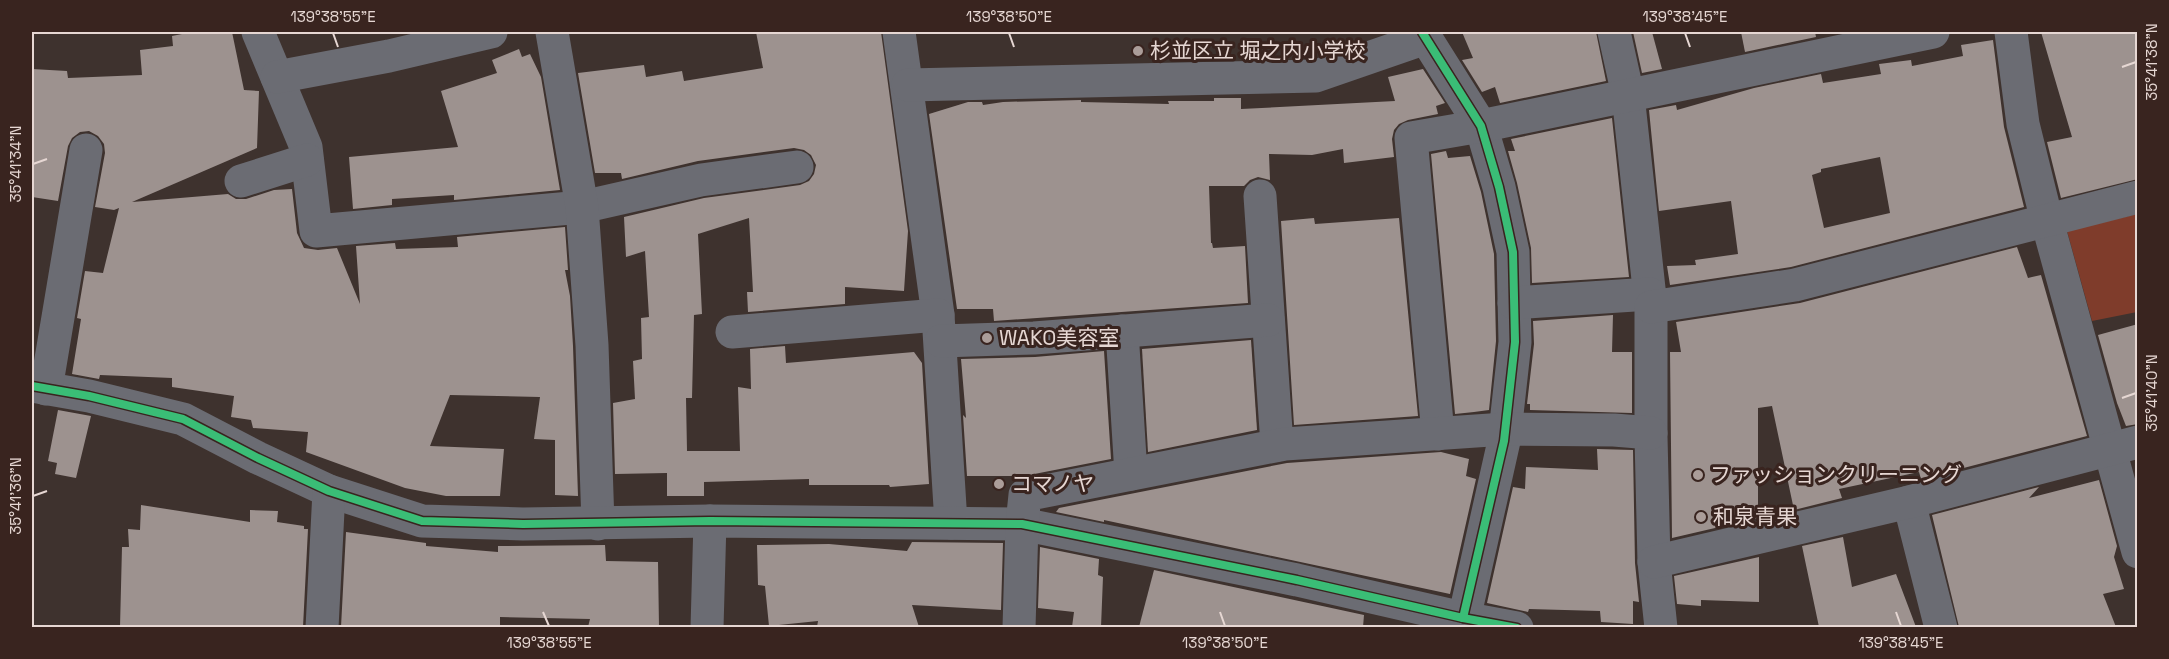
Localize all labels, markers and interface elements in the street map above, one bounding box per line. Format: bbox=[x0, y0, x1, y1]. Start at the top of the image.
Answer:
text: 139°38'55"E bbox=[290, 7, 376, 26]
text: 139°38'50"E bbox=[966, 7, 1052, 26]
text: 139°38'45"E bbox=[1643, 7, 1727, 26]
text: 35°41'38"N bbox=[2142, 23, 2161, 101]
place label: 杉並区立 堀之内小学校 bbox=[1150, 37, 1365, 64]
marker: 杉並区立 堀之内小学校 bbox=[1131, 44, 1145, 58]
text: 35°41'34"N bbox=[6, 125, 25, 203]
place label: WAKO美容室 bbox=[999, 324, 1119, 351]
marker: WAKO美容室 bbox=[980, 331, 994, 345]
text: 35°41'40"N bbox=[2142, 354, 2161, 432]
text: 35°41'36"N bbox=[6, 457, 25, 535]
place label: ファッションクリーニング bbox=[1710, 461, 1962, 488]
marker: ファッションクリーニング bbox=[1691, 468, 1705, 482]
place label: コマノヤ bbox=[1011, 470, 1094, 497]
marker: コマノヤ bbox=[992, 477, 1006, 491]
place label: 和泉青果 bbox=[1713, 503, 1797, 530]
marker: 和泉青果 bbox=[1694, 510, 1708, 524]
text: 139°38'55"E bbox=[506, 633, 592, 652]
text: 139°38'50"E bbox=[1182, 633, 1268, 652]
text: 139°38'45"E bbox=[1859, 633, 1943, 652]

